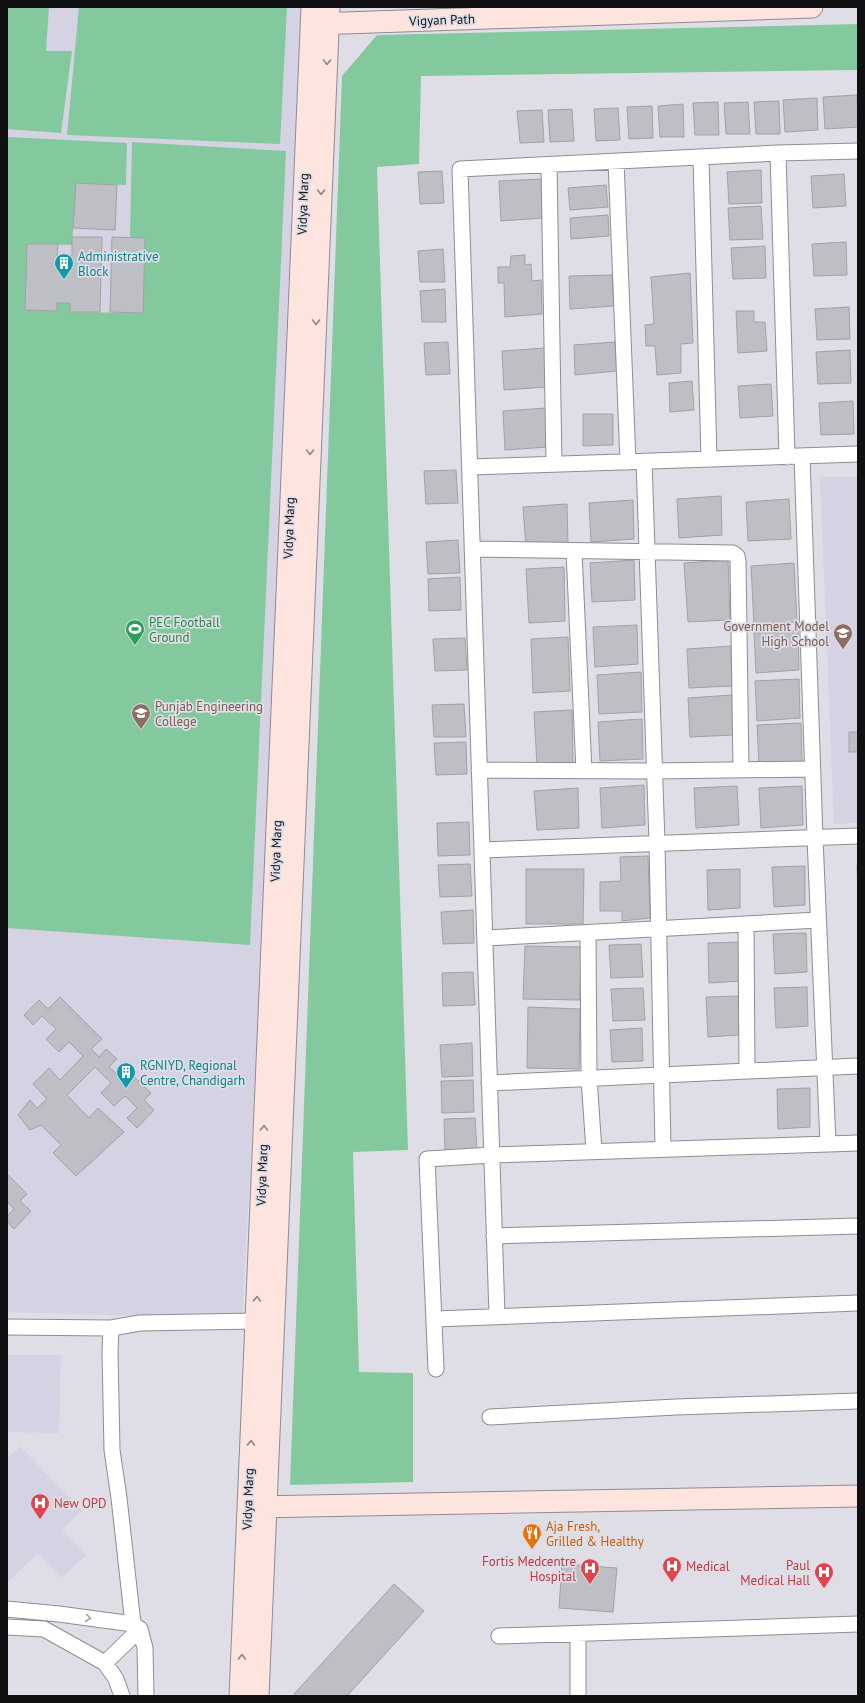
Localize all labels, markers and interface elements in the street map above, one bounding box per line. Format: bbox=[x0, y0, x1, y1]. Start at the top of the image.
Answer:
street label: Vigyan Path bbox=[408, 10, 475, 30]
one-way arrow bbox=[323, 59, 331, 65]
street label: Vidya Marg bbox=[293, 173, 313, 236]
one-way arrow bbox=[317, 189, 326, 195]
place label: Administrative Block bbox=[78, 248, 159, 280]
building icon: Administrative Block bbox=[53, 252, 75, 280]
one-way arrow bbox=[312, 319, 320, 325]
one-way arrow bbox=[306, 449, 315, 455]
street label: Vidya Marg bbox=[279, 497, 299, 560]
place label: PEC Football Ground bbox=[149, 614, 220, 646]
sports icon: PEC Football Ground bbox=[124, 618, 146, 646]
place label: Government Model High School bbox=[723, 618, 829, 650]
school or university icon: Government Model High School bbox=[832, 622, 854, 650]
place label: Punjab Engineering College bbox=[155, 698, 263, 730]
school or university icon: Punjab Engineering College bbox=[130, 702, 152, 730]
street label: Vidya Marg bbox=[266, 820, 286, 883]
place label: RGNIYD, Regional Centre, Chandigarh bbox=[140, 1057, 245, 1089]
building icon: RGNIYD, Regional Centre, Chandigarh bbox=[115, 1061, 137, 1089]
one-way arrow bbox=[260, 1124, 268, 1130]
street label: Vidya Marg bbox=[252, 1144, 272, 1207]
one-way arrow bbox=[253, 1296, 261, 1302]
one-way arrow bbox=[247, 1440, 255, 1446]
street label: Vidya Marg bbox=[238, 1468, 258, 1531]
hospital icon: New OPD bbox=[29, 1492, 51, 1520]
place label: New OPD bbox=[54, 1495, 107, 1512]
place label: Aja Fresh, Grilled & Healthy bbox=[546, 1518, 644, 1550]
restaurant icon: Aja Fresh, Grilled & Healthy bbox=[521, 1522, 543, 1550]
place label: Fortis Medcentre Hospital bbox=[482, 1553, 576, 1585]
hospital icon: Medical bbox=[661, 1555, 683, 1583]
hospital icon: Fortis Medcentre Hospital bbox=[579, 1557, 601, 1585]
place label: Paul Medical Hall bbox=[740, 1557, 810, 1589]
place label: Medical bbox=[686, 1558, 730, 1575]
hospital icon: Paul Medical Hall bbox=[813, 1561, 835, 1589]
one-way arrow bbox=[84, 1613, 91, 1622]
one-way arrow bbox=[237, 1654, 246, 1660]

